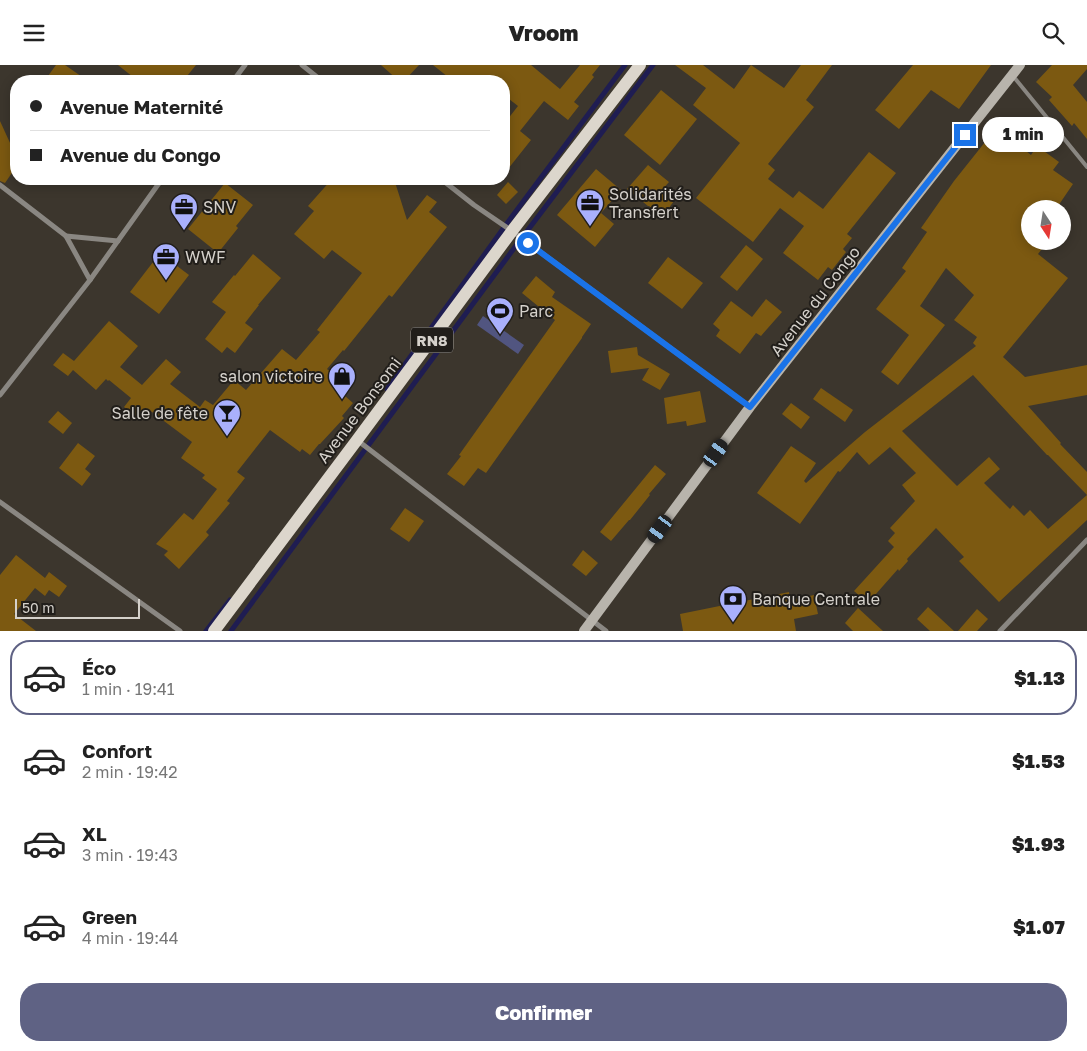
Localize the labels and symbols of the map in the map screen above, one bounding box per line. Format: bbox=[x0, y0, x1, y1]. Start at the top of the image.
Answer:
callout: 1 min bbox=[982, 117, 1065, 153]
route end bbox=[954, 124, 976, 146]
place label: Solidarités Transfert bbox=[609, 184, 692, 222]
office icon: Solidarités Transfert bbox=[575, 188, 605, 227]
office icon: SNV bbox=[169, 192, 199, 231]
place label: SNV bbox=[203, 197, 236, 217]
north arrow bbox=[1021, 200, 1071, 250]
route start bbox=[517, 232, 539, 254]
office icon: WWF bbox=[151, 242, 181, 281]
street label: Avenue du Congo bbox=[766, 242, 864, 360]
place label: WWF bbox=[185, 247, 226, 267]
sports icon: Parc bbox=[485, 296, 515, 335]
place label: Parc bbox=[519, 301, 553, 321]
road number: RN8 bbox=[411, 327, 453, 353]
street label: Avenue Bonsomi bbox=[313, 353, 405, 467]
shop icon: salon victoire bbox=[327, 361, 357, 400]
place label: salon victoire bbox=[219, 366, 323, 386]
bar icon: Salle de fête bbox=[212, 398, 242, 437]
place label: Salle de fête bbox=[112, 403, 208, 423]
car bbox=[701, 436, 730, 470]
car bbox=[645, 512, 674, 546]
bank icon: Banque Centrale bbox=[718, 584, 748, 623]
place label: Banque Centrale bbox=[752, 589, 880, 609]
scale bar bbox=[15, 596, 140, 619]

